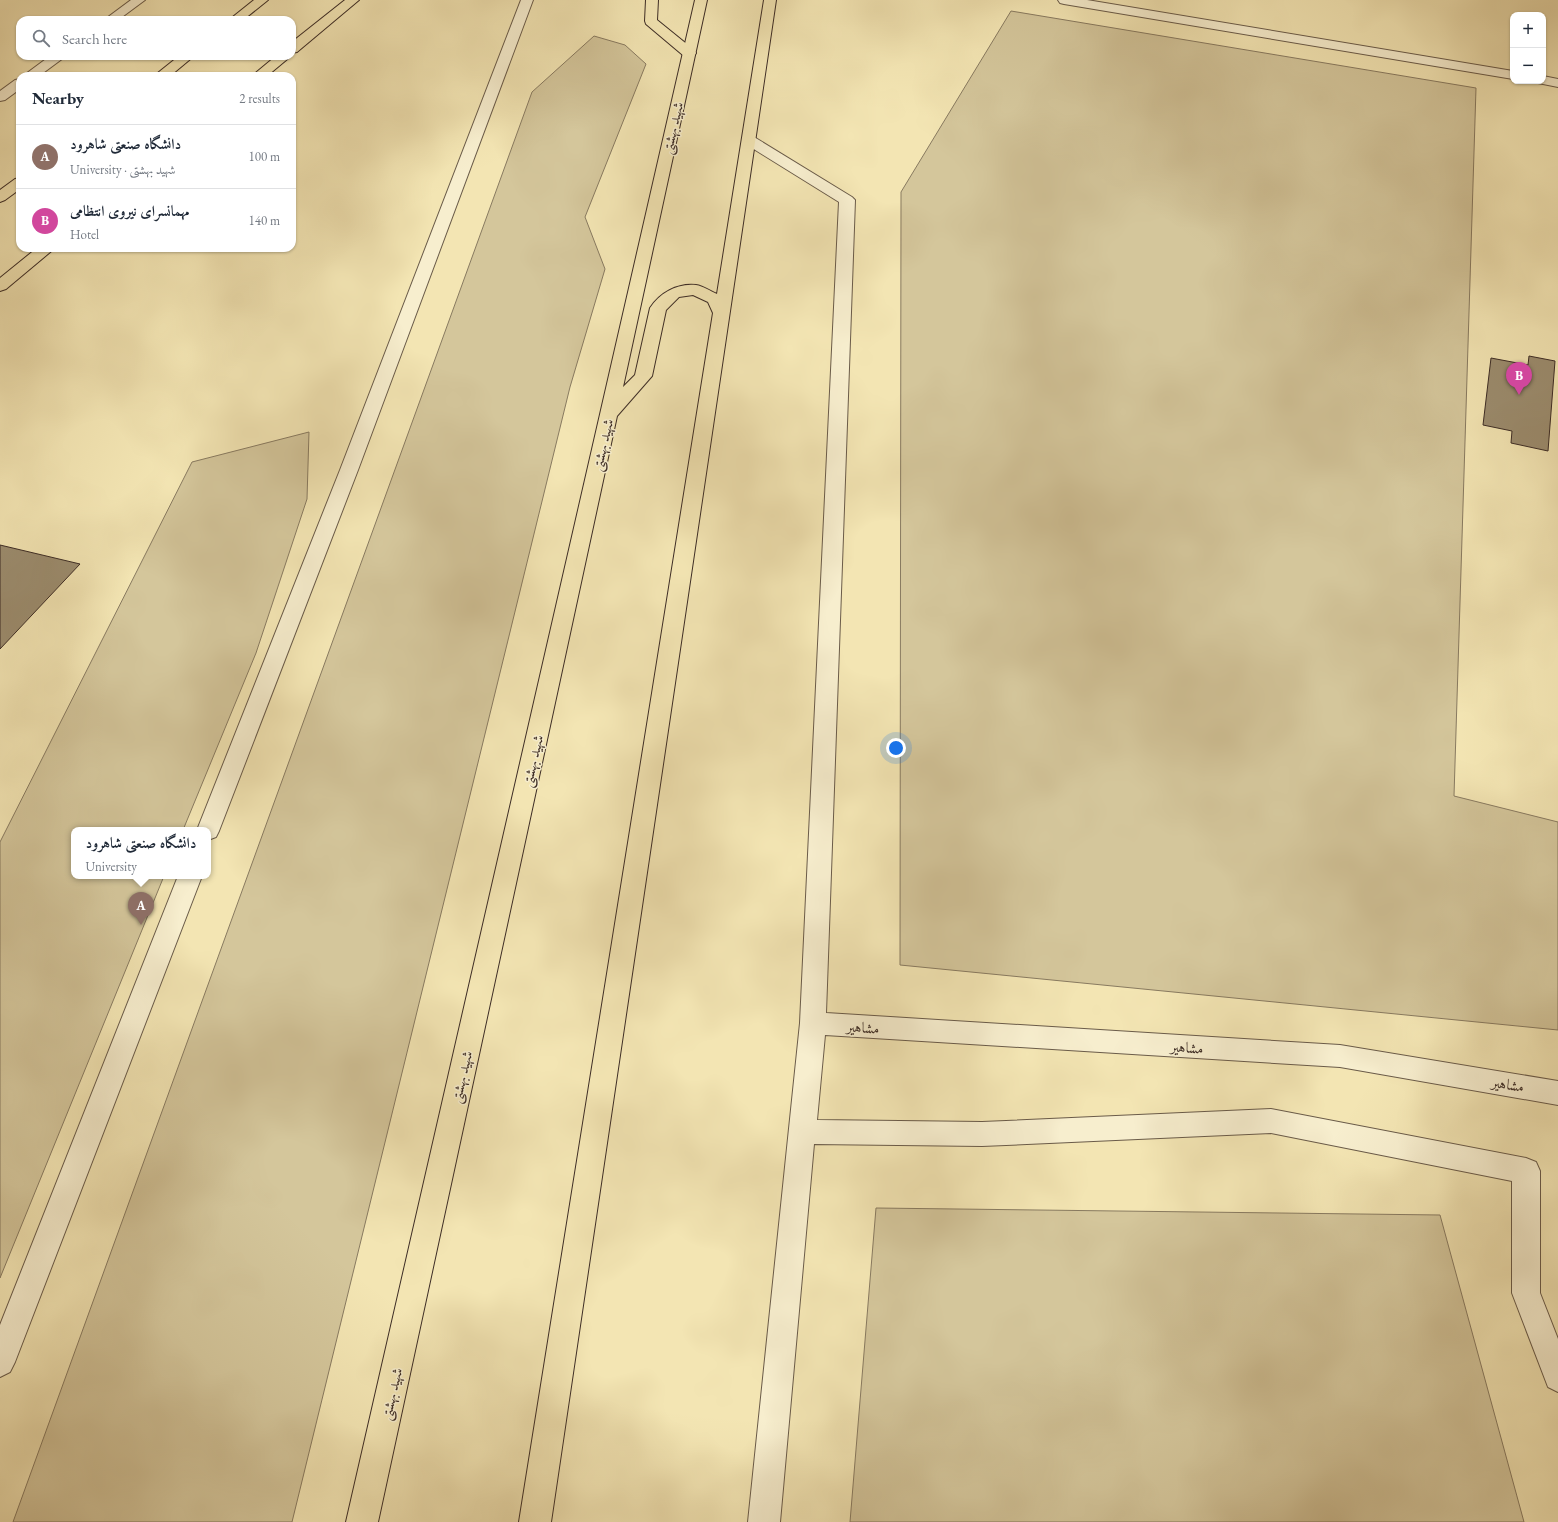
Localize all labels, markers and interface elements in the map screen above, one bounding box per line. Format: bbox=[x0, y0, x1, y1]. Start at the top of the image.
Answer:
map controls bbox=[1510, 12, 1546, 84]
button: + bbox=[1510, 12, 1546, 48]
search box bbox=[16, 16, 296, 60]
icon: search bbox=[30, 27, 52, 49]
text: Search here bbox=[62, 29, 127, 48]
button: − bbox=[1510, 48, 1546, 84]
text: Nearby bbox=[32, 87, 84, 109]
text: 2 results bbox=[239, 90, 280, 107]
street label: شهید بهشتی bbox=[657, 100, 689, 157]
text: دانشگاه صنعتی شاهرود bbox=[70, 134, 181, 153]
text: A bbox=[40, 148, 50, 165]
text: 100 m bbox=[249, 148, 280, 165]
text: University · شهید بهشتی bbox=[70, 161, 176, 178]
text: مهمانسرای نیروی انتظامی bbox=[70, 201, 189, 220]
text: B bbox=[41, 212, 49, 229]
text: 140 m bbox=[249, 212, 280, 229]
text: Hotel bbox=[70, 226, 99, 243]
pin: B bbox=[1506, 362, 1532, 395]
street label: شهید بهشتی bbox=[587, 417, 619, 474]
street label: شهید بهشتی bbox=[517, 733, 549, 790]
your location bbox=[886, 738, 906, 758]
popup bbox=[71, 827, 211, 879]
text: دانشگاه صنعتی شاهرود bbox=[85, 833, 197, 852]
text: University bbox=[85, 858, 137, 875]
pin: A bbox=[128, 892, 154, 925]
street label: مشاهیر bbox=[844, 1016, 880, 1038]
street label: مشاهیر bbox=[1168, 1036, 1204, 1058]
street label: شهید بهشتی bbox=[446, 1049, 478, 1106]
street label: مشاهیر bbox=[1488, 1072, 1526, 1096]
street label: شهید بهشتی bbox=[376, 1366, 408, 1423]

